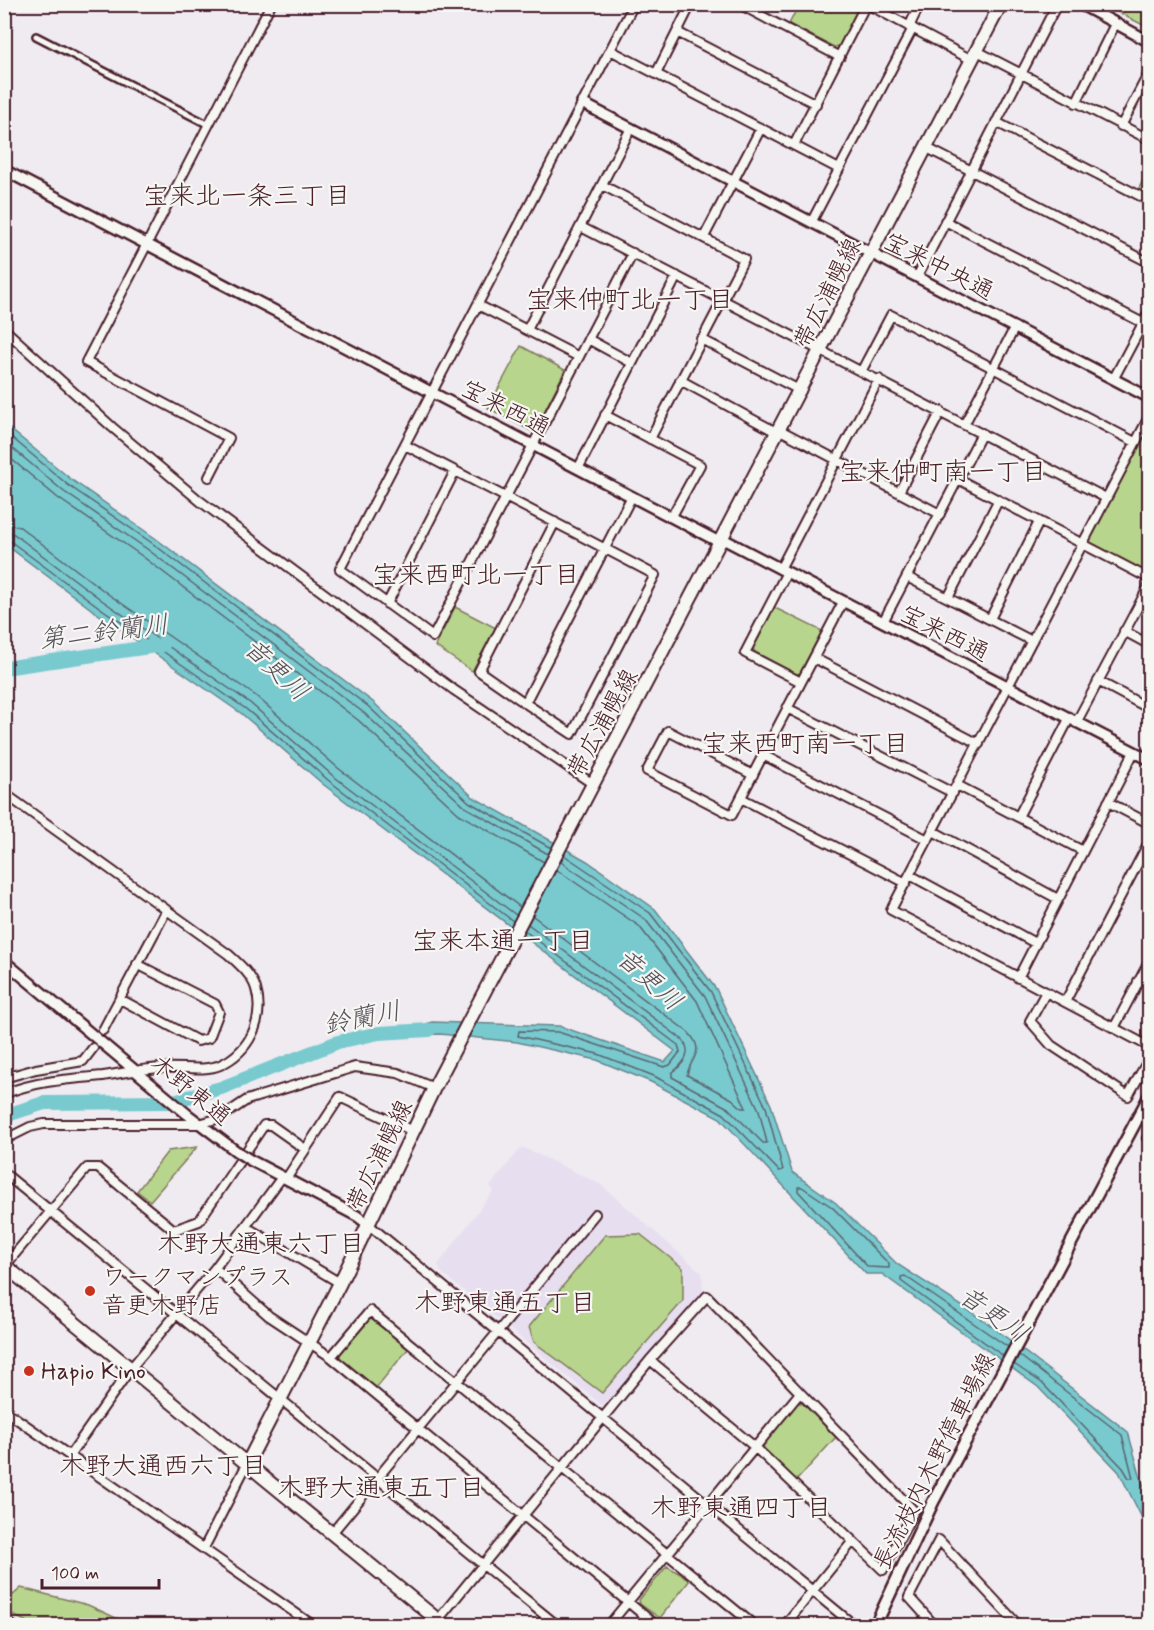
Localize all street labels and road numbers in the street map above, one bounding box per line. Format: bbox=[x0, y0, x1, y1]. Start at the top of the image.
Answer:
street label: 宝来中央通 bbox=[878, 226, 999, 308]
street label: 帯広浦幌線 bbox=[787, 233, 869, 354]
street label: 宝来西通 bbox=[456, 374, 555, 445]
street label: 宝来西通 bbox=[895, 599, 994, 670]
street label: 帯広浦幌線 bbox=[561, 664, 646, 784]
street label: 木野東通 bbox=[143, 1049, 237, 1133]
street label: 帯広浦幌線 bbox=[340, 1095, 421, 1216]
street label: 長流枝内木野停車場線 bbox=[867, 1348, 1004, 1576]

